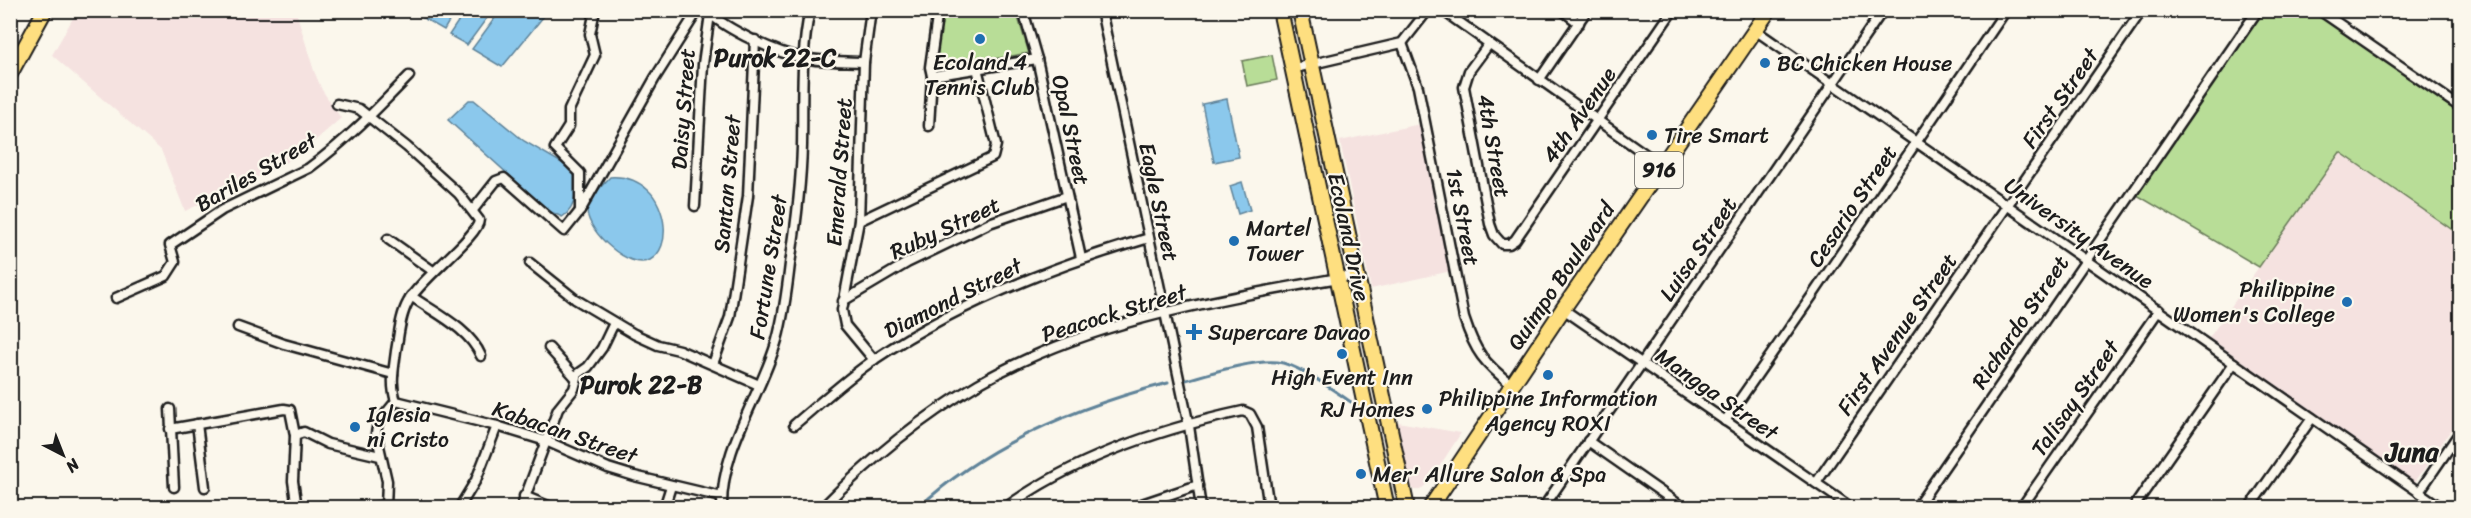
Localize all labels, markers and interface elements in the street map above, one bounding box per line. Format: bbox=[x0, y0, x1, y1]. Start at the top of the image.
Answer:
marker: Ecoland 4 Tennis Club bbox=[973, 32, 987, 46]
district label: Purok 22-C bbox=[714, 37, 837, 79]
street label: First Street bbox=[2011, 38, 2110, 157]
place label: Ecoland 4 Tennis Club bbox=[925, 43, 1035, 107]
place label: BC Chicken House bbox=[1777, 44, 1952, 83]
street label: Daisy Street bbox=[659, 47, 707, 171]
marker: BC Chicken House bbox=[1758, 56, 1772, 70]
street label: 4th Avenue bbox=[1531, 58, 1627, 172]
street label: Opal Street bbox=[1040, 71, 1102, 189]
street label: 4th Street bbox=[1466, 91, 1522, 201]
street label: Emerald Street bbox=[814, 96, 864, 248]
street label: Santan Street bbox=[702, 112, 753, 255]
place label: Tire Smart bbox=[1664, 116, 1769, 155]
street label: Bariles Street bbox=[188, 121, 325, 223]
marker: Tire Smart bbox=[1645, 128, 1659, 142]
street label: Cesario Street bbox=[1796, 136, 1908, 276]
street label: Eagle Street bbox=[1127, 139, 1191, 266]
road number: 916 bbox=[1635, 152, 1683, 188]
street label: 1st Street bbox=[1434, 165, 1492, 270]
street label: University Avenue bbox=[1996, 167, 2163, 300]
street label: Ecoland Drive bbox=[1316, 169, 1382, 305]
street label: Ruby Street bbox=[883, 185, 1007, 271]
street label: Luisa Street bbox=[1648, 188, 1748, 309]
street label: Fortune Street bbox=[737, 191, 799, 342]
street label: Quimpo Boulevard bbox=[1497, 192, 1626, 359]
place label: Martel Tower bbox=[1246, 209, 1312, 273]
marker: Martel Tower bbox=[1227, 234, 1241, 248]
street label: First Avenue Street bbox=[1826, 244, 1968, 424]
street label: Diamond Street bbox=[877, 246, 1030, 350]
street label: Richardo Street bbox=[1961, 247, 2080, 397]
place label: Philippine Women's College bbox=[2173, 270, 2335, 334]
street label: Peacock Street bbox=[1037, 272, 1192, 354]
marker: Philippine Women's College bbox=[2340, 295, 2354, 309]
place label: Supercare Davao bbox=[1208, 313, 1370, 352]
marker: Supercare Davao bbox=[1185, 323, 1203, 341]
street label: Talisay Street bbox=[2020, 330, 2131, 465]
street label: Mangga Street bbox=[1647, 337, 1788, 452]
marker: High Event Inn bbox=[1335, 347, 1349, 361]
place label: High Event Inn bbox=[1271, 358, 1413, 397]
district label: Purok 22-B bbox=[580, 364, 702, 406]
marker: Philippine Information Agency ROXI bbox=[1541, 368, 1555, 382]
place label: Philippine Information Agency ROXI bbox=[1439, 379, 1658, 443]
street label: Kabacan Street bbox=[487, 389, 644, 475]
place label: RJ Homes bbox=[1321, 390, 1416, 429]
place label: Iglesia ni Cristo bbox=[366, 395, 449, 459]
marker: RJ Homes bbox=[1420, 402, 1434, 416]
marker: Iglesia ni Cristo bbox=[348, 420, 362, 434]
north arrow bbox=[33, 425, 93, 485]
district label: Juna bbox=[2383, 429, 2440, 475]
text: N bbox=[58, 451, 87, 481]
place label: Mer' Allure Salon & Spa bbox=[1373, 455, 1606, 494]
marker: Mer' Allure Salon & Spa bbox=[1354, 467, 1368, 481]

